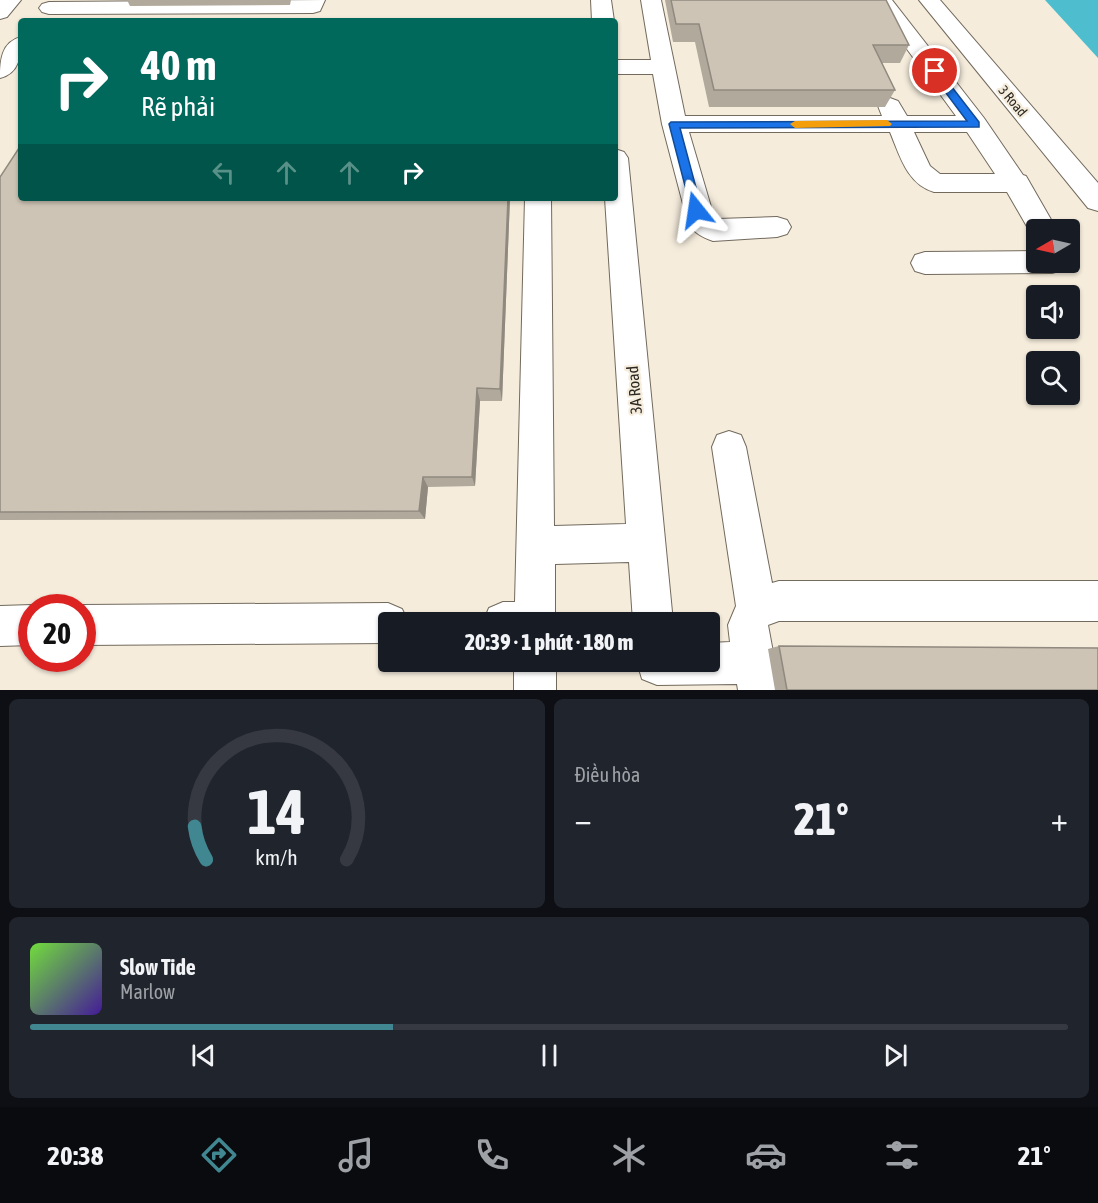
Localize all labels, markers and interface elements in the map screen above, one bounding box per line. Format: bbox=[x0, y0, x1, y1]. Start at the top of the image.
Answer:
text: 40 m bbox=[141, 41, 216, 89]
icon: right bbox=[42, 42, 120, 120]
pin bbox=[909, 45, 960, 96]
icon: arrive bbox=[918, 54, 951, 87]
street label: 3 Road bbox=[996, 82, 1030, 120]
text: Rẽ phải bbox=[141, 91, 215, 122]
icon: left bbox=[207, 156, 240, 189]
icon: ahead bbox=[270, 156, 303, 189]
icon: ahead bbox=[333, 156, 366, 189]
icon: right bbox=[396, 156, 429, 189]
position arrow bbox=[664, 178, 728, 242]
north arrow bbox=[1026, 219, 1080, 273]
map controls bbox=[1026, 219, 1080, 405]
button: sound bbox=[1026, 285, 1080, 339]
button: search bbox=[1026, 351, 1080, 405]
street label: 3A Road bbox=[623, 365, 645, 415]
speed limit sign: 20 bbox=[18, 594, 96, 672]
text: 20:39 · 1 phút · 180 m bbox=[465, 629, 633, 655]
text: Điều hòa bbox=[575, 763, 640, 786]
text: 14 bbox=[247, 776, 306, 847]
text: 21° bbox=[794, 793, 849, 845]
text: − bbox=[575, 800, 592, 838]
text: + bbox=[1051, 800, 1068, 838]
text: km/h bbox=[255, 846, 298, 871]
text: Slow Tide bbox=[120, 954, 196, 980]
text: Marlow bbox=[120, 980, 175, 1003]
icon: previous bbox=[187, 1039, 220, 1072]
icon: pause bbox=[533, 1039, 566, 1072]
icon: next bbox=[879, 1039, 912, 1072]
icon: directions bbox=[198, 1134, 240, 1176]
icon: music bbox=[335, 1134, 377, 1176]
icon: phone bbox=[471, 1134, 513, 1176]
icon: climate bbox=[608, 1134, 650, 1176]
icon: car bbox=[745, 1134, 787, 1176]
icon: filters bbox=[881, 1134, 923, 1176]
text: 20:38 bbox=[47, 1140, 103, 1171]
text: 21° bbox=[1018, 1140, 1051, 1171]

